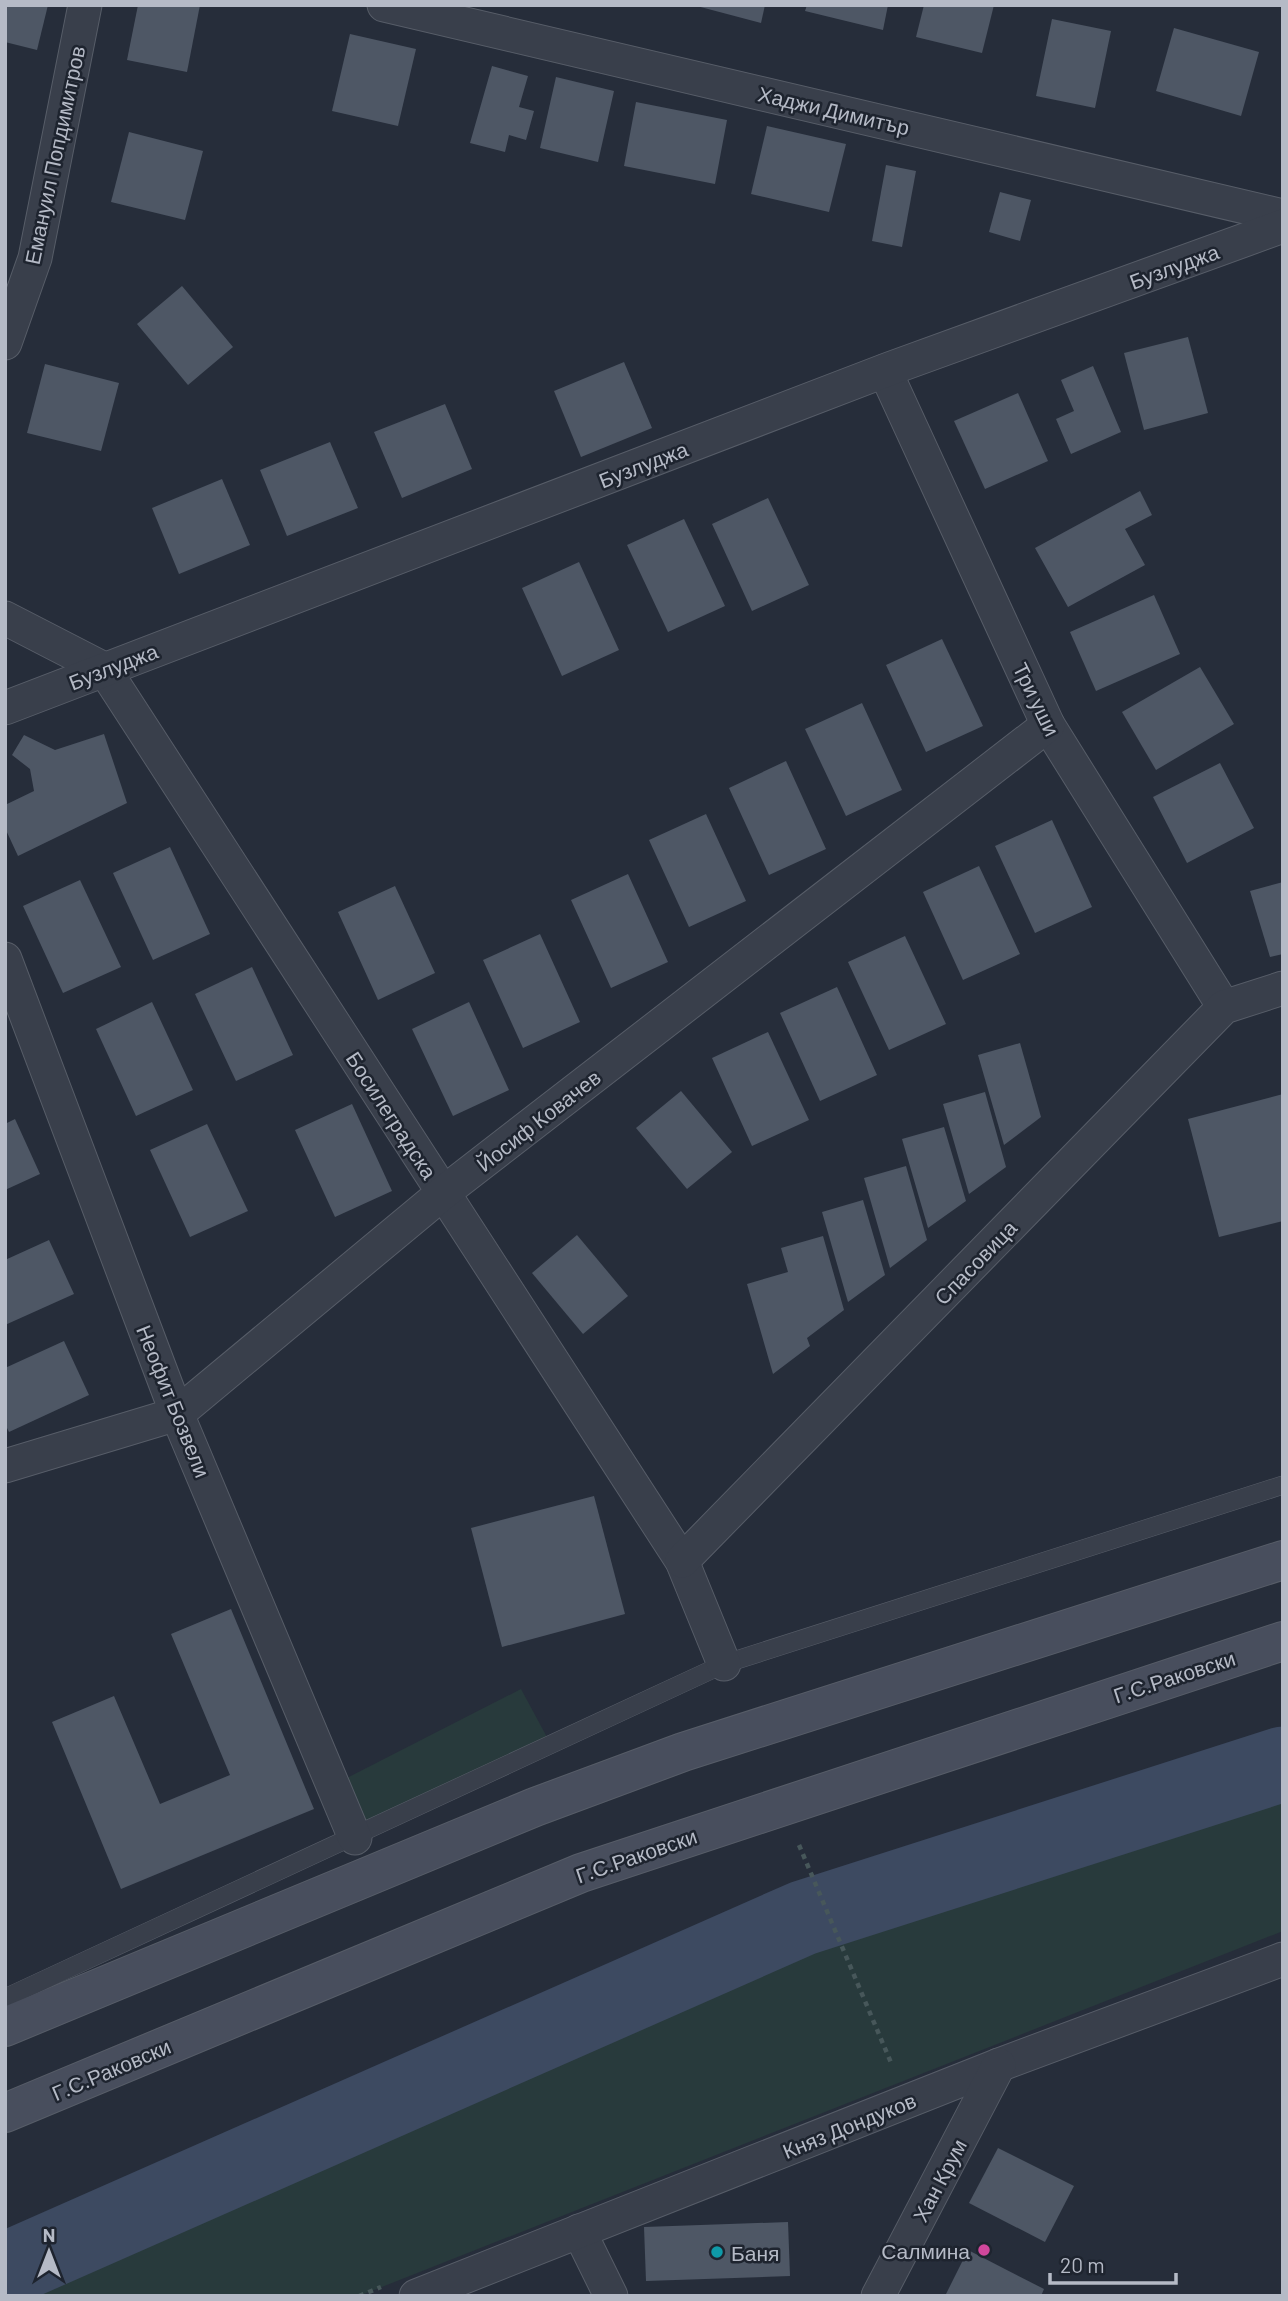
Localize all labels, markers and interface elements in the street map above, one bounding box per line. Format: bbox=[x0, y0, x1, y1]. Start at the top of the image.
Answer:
street label: Емануил Попдимитров bbox=[19, 43, 89, 267]
street label: Хаджи Димитър bbox=[756, 80, 912, 140]
street label: Бузлуджа bbox=[1126, 238, 1222, 294]
street label: Бузлуджа bbox=[595, 436, 691, 492]
street label: Бузлуджа bbox=[65, 638, 161, 694]
street label: Три уши bbox=[1009, 658, 1065, 740]
street label: Босилеградска bbox=[342, 1047, 443, 1184]
street label: Йосиф Ковачев bbox=[471, 1064, 605, 1176]
street label: Спасовица bbox=[929, 1215, 1021, 1309]
street label: Неофит Бозвели bbox=[132, 1321, 216, 1481]
street label: Г.С.Раковски bbox=[1110, 1645, 1238, 1707]
street label: Г.С.Раковски bbox=[572, 1823, 700, 1887]
street label: Г.С.Раковски bbox=[48, 2033, 174, 2105]
street label: Княз Дондуков bbox=[779, 2087, 919, 2163]
street label: Хан Крум bbox=[907, 2134, 971, 2226]
north arrow bbox=[14, 2217, 84, 2287]
text: N bbox=[43, 2223, 55, 2246]
place label: Салмина bbox=[881, 2238, 970, 2263]
place label: Баня bbox=[731, 2240, 779, 2265]
marker: Салмина bbox=[976, 2242, 992, 2258]
scale bar bbox=[1050, 2242, 1176, 2286]
marker: Баня bbox=[709, 2244, 725, 2260]
text: 20 m bbox=[1060, 2252, 1105, 2277]

